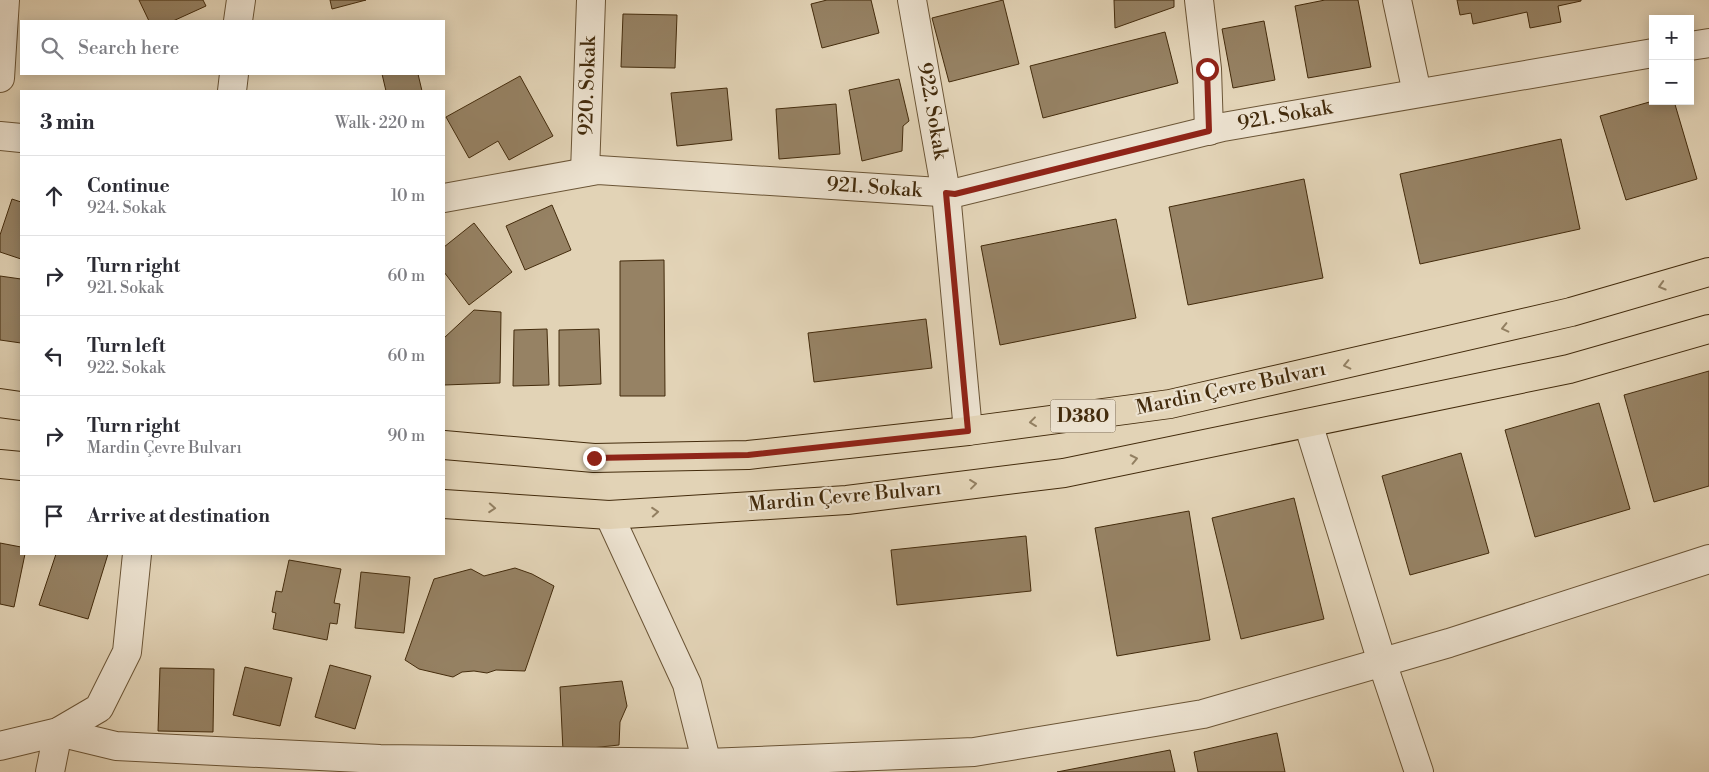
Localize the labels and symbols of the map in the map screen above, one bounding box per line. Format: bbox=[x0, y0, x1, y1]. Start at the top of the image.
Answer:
street label: 920. Sokak bbox=[574, 34, 602, 136]
route start bbox=[1196, 58, 1219, 81]
street label: 922. Sokak bbox=[911, 61, 953, 163]
street label: 921. Sokak bbox=[1236, 95, 1336, 137]
street label: 921. Sokak bbox=[825, 172, 924, 204]
one-way arrow bbox=[1659, 280, 1667, 290]
one-way arrow bbox=[1501, 322, 1510, 333]
street label: Mardin Çevre Bulvarı bbox=[1134, 357, 1329, 421]
one-way arrow bbox=[1343, 359, 1351, 370]
road number: D380 bbox=[1050, 400, 1116, 432]
one-way arrow bbox=[1028, 417, 1037, 427]
route end bbox=[583, 447, 606, 470]
one-way arrow bbox=[1129, 454, 1138, 465]
street label: Mardin Çevre Bulvarı bbox=[748, 476, 943, 518]
one-way arrow bbox=[970, 479, 978, 490]
one-way arrow bbox=[489, 502, 497, 513]
one-way arrow bbox=[651, 507, 659, 518]

